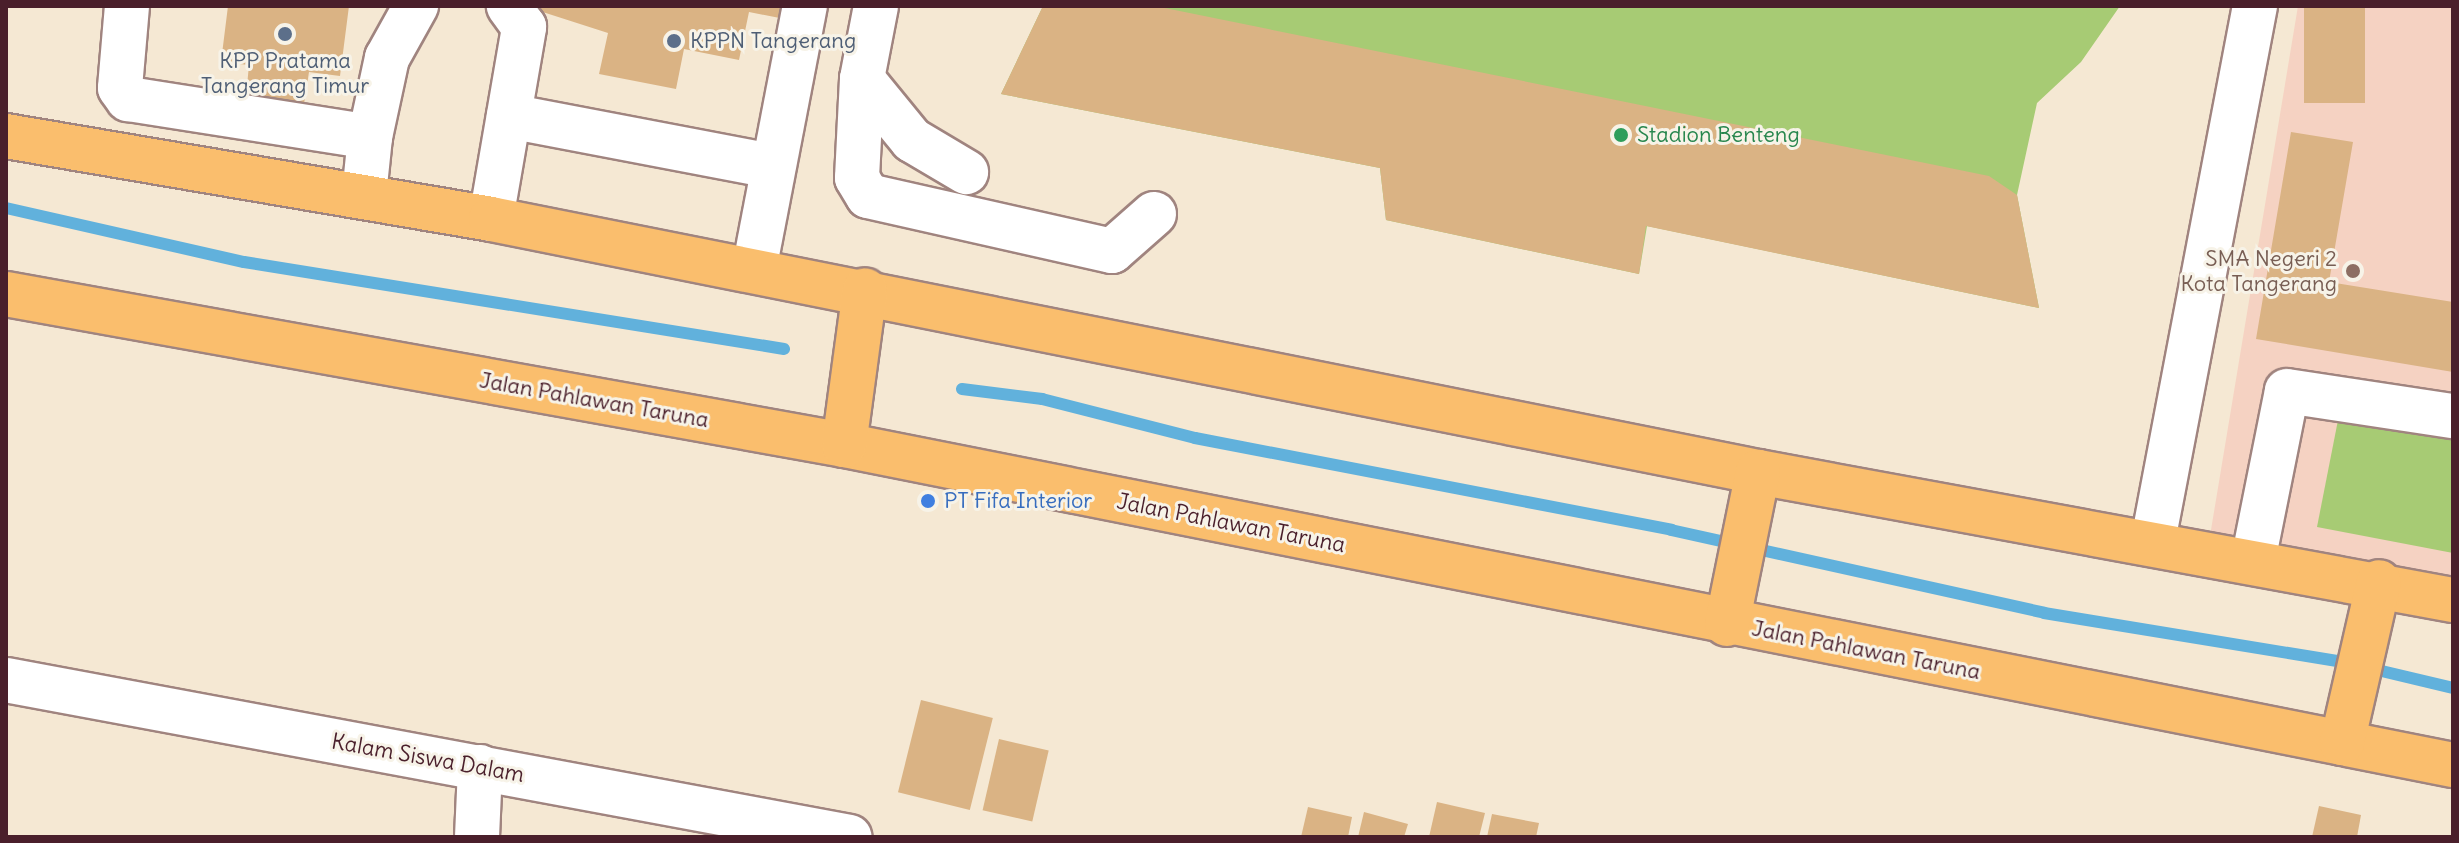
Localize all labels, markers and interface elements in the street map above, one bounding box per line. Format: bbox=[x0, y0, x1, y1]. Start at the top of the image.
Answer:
marker: KPP Pratama Tangerang Timur bbox=[276, 25, 294, 43]
place label: KPPN Tangerang bbox=[690, 28, 856, 54]
marker: KPPN Tangerang bbox=[665, 32, 683, 50]
place label: KPP Pratama Tangerang Timur bbox=[201, 47, 369, 98]
place label: Stadion Benteng bbox=[1637, 122, 1800, 148]
marker: Stadion Benteng bbox=[1612, 126, 1630, 144]
place label: SMA Negeri 2 Kota Tangerang bbox=[2180, 245, 2337, 296]
marker: SMA Negeri 2 Kota Tangerang bbox=[2344, 262, 2362, 280]
street label: Jalan Pahlawan Taruna bbox=[477, 367, 711, 433]
place label: PT Fifa Interior bbox=[944, 488, 1092, 514]
street label: Jalan Pahlawan Taruna bbox=[1115, 488, 1347, 558]
marker: PT Fifa Interior bbox=[919, 492, 937, 510]
street label: Jalan Pahlawan Taruna bbox=[1750, 615, 1982, 685]
street label: Kalam Siswa Dalam bbox=[330, 728, 526, 788]

